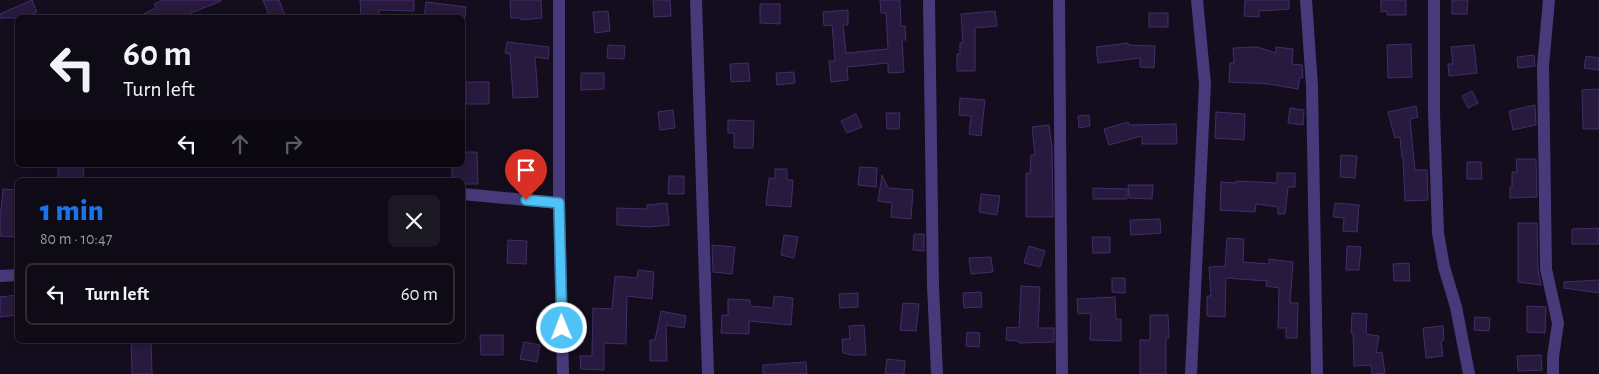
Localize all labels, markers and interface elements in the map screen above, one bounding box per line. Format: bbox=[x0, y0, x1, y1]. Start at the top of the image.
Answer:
icon: left bbox=[40, 35, 105, 100]
text: 60 m bbox=[123, 37, 192, 72]
text: Turn left bbox=[123, 78, 195, 100]
icon: left bbox=[173, 130, 201, 158]
icon: ahead bbox=[226, 130, 254, 158]
icon: right bbox=[279, 130, 307, 158]
pin bbox=[505, 149, 547, 200]
icon: arrive bbox=[512, 156, 540, 184]
button: close bbox=[388, 195, 440, 247]
text: 1 min bbox=[40, 196, 104, 226]
text: 80 m · 10:47 bbox=[40, 231, 112, 247]
icon: left bbox=[42, 280, 70, 308]
text: Turn left bbox=[85, 285, 149, 304]
text: 60 m bbox=[401, 285, 438, 304]
position arrow bbox=[535, 301, 587, 353]

